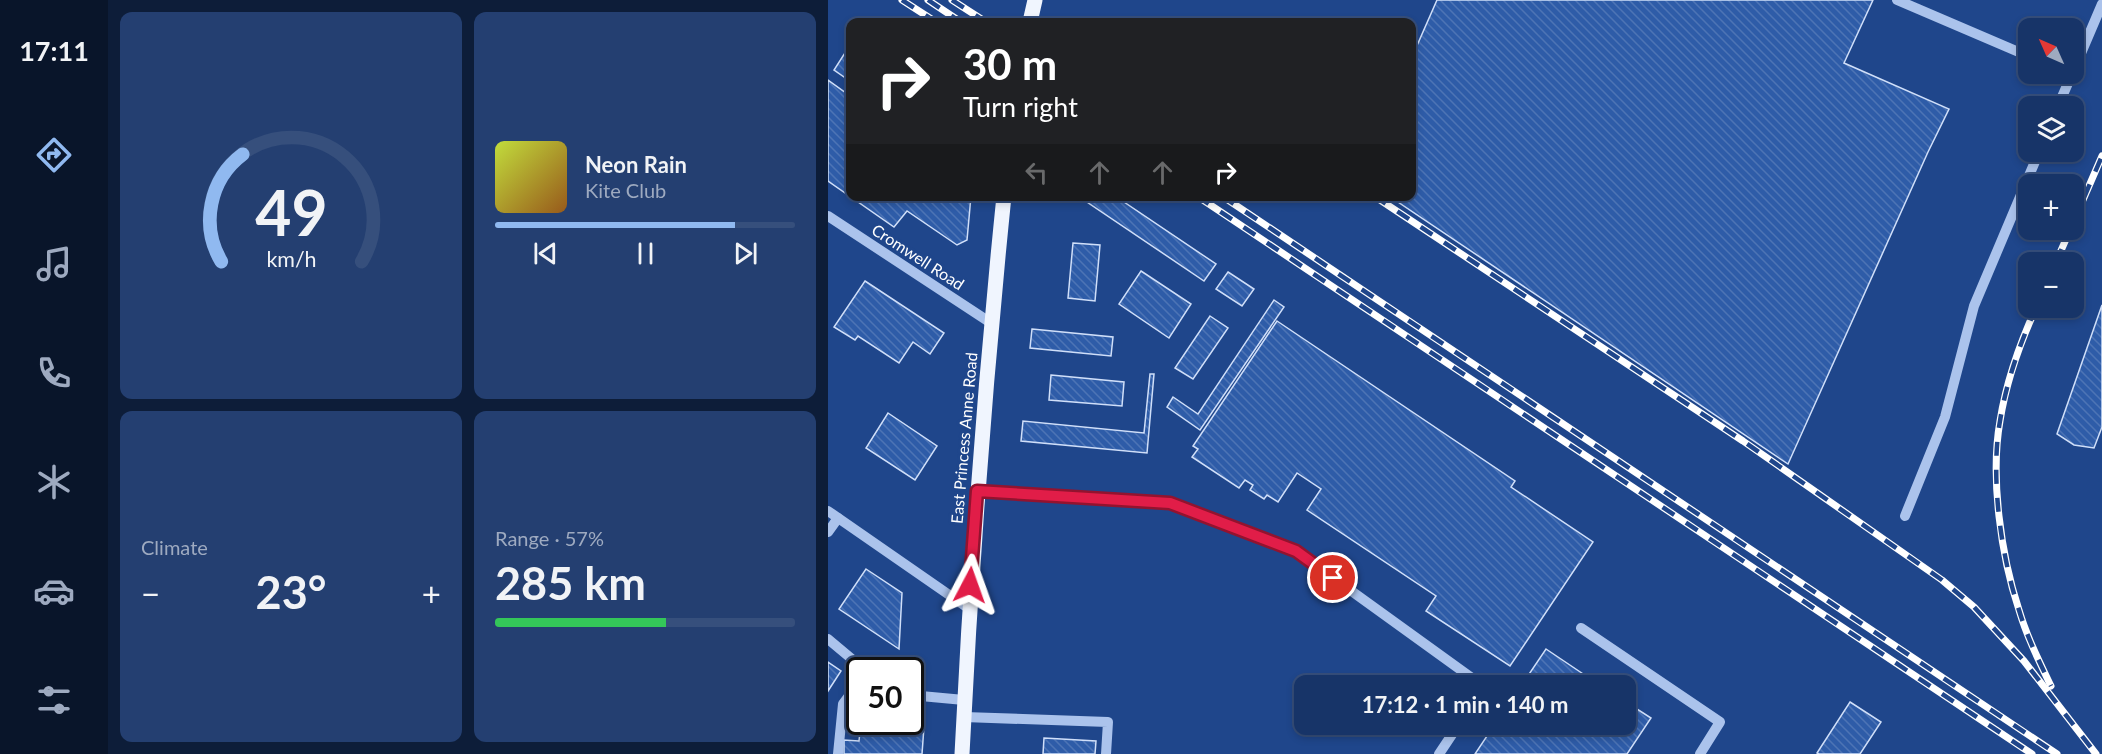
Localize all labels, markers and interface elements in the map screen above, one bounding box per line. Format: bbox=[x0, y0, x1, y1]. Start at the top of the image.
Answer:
north arrow bbox=[2018, 18, 2084, 84]
map controls bbox=[2018, 18, 2084, 318]
text: 17:11 bbox=[19, 34, 89, 67]
text: 30 m bbox=[963, 39, 1057, 89]
icon: right bbox=[864, 42, 942, 120]
text: Turn right bbox=[963, 90, 1078, 123]
button: layers bbox=[2018, 96, 2084, 162]
icon: directions bbox=[33, 134, 75, 176]
text: Neon Rain bbox=[585, 151, 687, 178]
icon: left bbox=[1020, 156, 1053, 189]
icon: ahead bbox=[1083, 156, 1116, 189]
icon: ahead bbox=[1146, 156, 1179, 189]
icon: right bbox=[1209, 156, 1242, 189]
button: + bbox=[2018, 174, 2084, 240]
text: 49 bbox=[255, 175, 327, 250]
text: Kite Club bbox=[585, 178, 666, 202]
street label: Cromwell Road bbox=[868, 220, 968, 294]
icon: previous bbox=[529, 237, 562, 270]
icon: pause bbox=[629, 237, 662, 270]
icon: next bbox=[729, 237, 762, 270]
icon: music bbox=[33, 243, 75, 285]
text: km/h bbox=[266, 247, 316, 273]
button: − bbox=[2018, 252, 2084, 318]
street label: East Princess Anne Road bbox=[947, 351, 980, 524]
icon: phone bbox=[33, 352, 75, 394]
icon: climate bbox=[33, 461, 75, 503]
text: Range · 57% bbox=[495, 526, 604, 550]
text: Climate bbox=[141, 535, 208, 559]
pin bbox=[1307, 552, 1358, 603]
position arrow bbox=[938, 553, 1002, 617]
text: 285 km bbox=[495, 556, 646, 610]
icon: arrive bbox=[1316, 561, 1349, 594]
text: 23° bbox=[256, 565, 326, 619]
icon: car bbox=[33, 570, 75, 612]
text: − bbox=[141, 573, 160, 613]
text: + bbox=[422, 573, 441, 613]
speed limit sign: 50 bbox=[846, 657, 924, 735]
icon: filters bbox=[33, 679, 75, 721]
text: 17:12 · 1 min · 140 m bbox=[1362, 691, 1568, 718]

